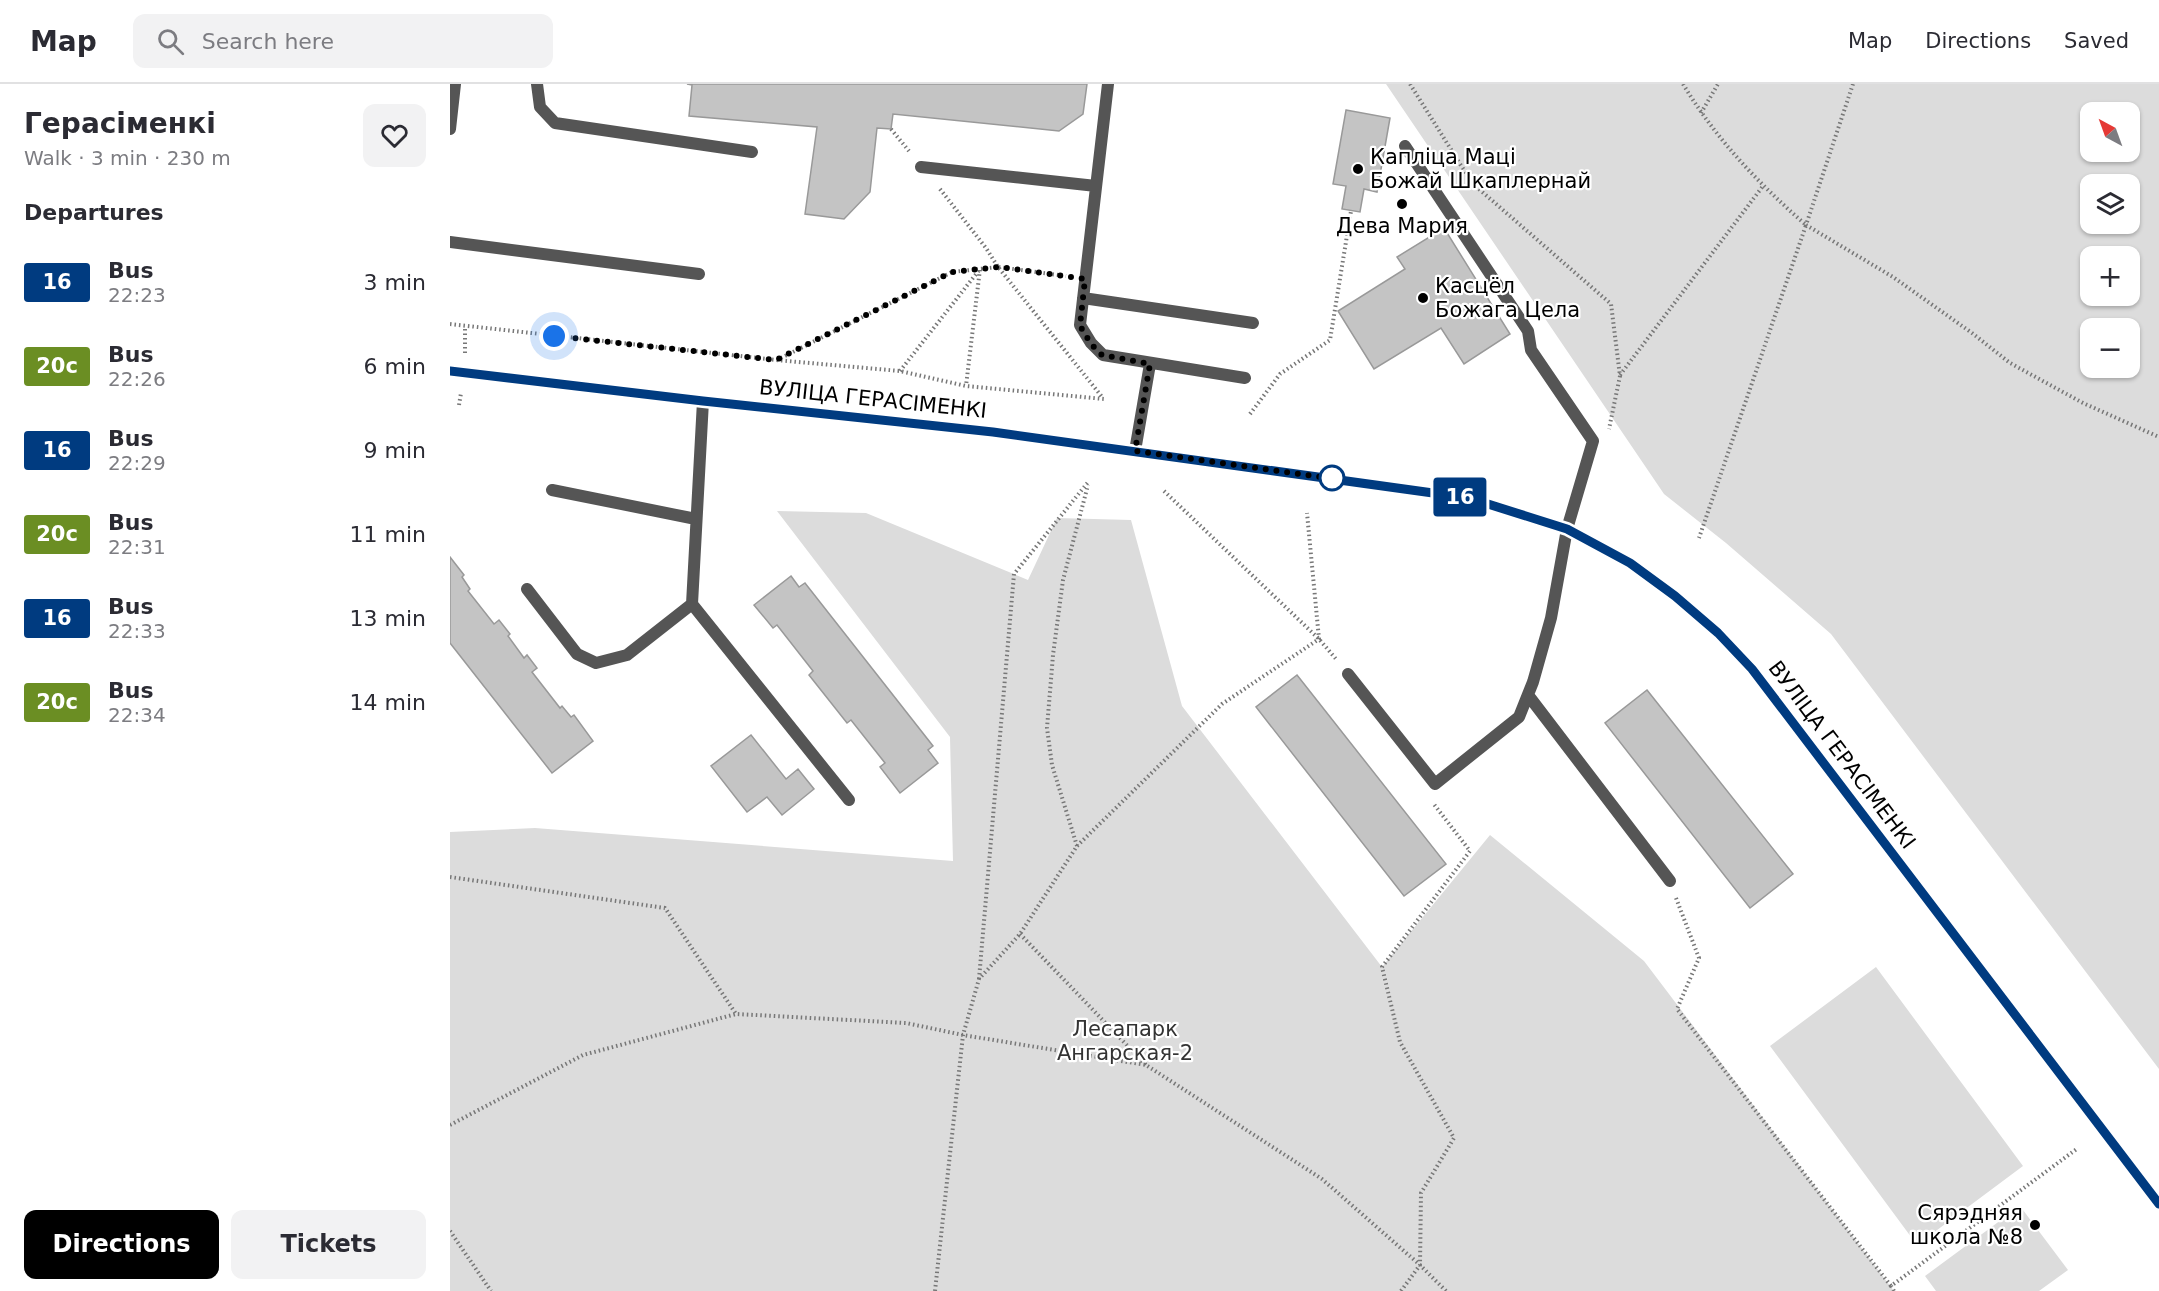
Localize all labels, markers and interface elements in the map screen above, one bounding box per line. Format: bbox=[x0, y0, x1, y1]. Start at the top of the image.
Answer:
search box bbox=[133, 14, 553, 68]
text: Map bbox=[30, 25, 97, 58]
icon: search bbox=[154, 25, 187, 58]
text: Search here bbox=[202, 29, 334, 54]
text: Map bbox=[1848, 29, 1892, 53]
text: Directions bbox=[1925, 29, 2031, 53]
text: Saved bbox=[2064, 29, 2129, 53]
north arrow bbox=[2080, 102, 2140, 162]
map controls bbox=[2080, 102, 2140, 378]
button: heart bbox=[363, 104, 426, 167]
text: Герасіменкі bbox=[24, 107, 216, 140]
place label: Капліца Маці Божай Шкаплернай bbox=[1370, 145, 1591, 193]
text: Walk · 3 min · 230 m bbox=[24, 146, 231, 170]
marker: Капліца Маці Божай Шкаплернай bbox=[1351, 162, 1365, 176]
button: layers bbox=[2080, 174, 2140, 234]
marker: Дева Мария bbox=[1395, 197, 1409, 211]
text: Departures bbox=[24, 200, 164, 225]
place label: Дева Мария bbox=[1336, 214, 1468, 238]
button: + bbox=[2080, 246, 2140, 306]
text: Bus bbox=[108, 258, 154, 283]
text: 16 bbox=[42, 270, 72, 294]
text: 3 min bbox=[364, 270, 426, 295]
place label: Касцёл Божага Цела bbox=[1435, 274, 1580, 322]
text: 22:23 bbox=[108, 283, 166, 307]
marker: Касцёл Божага Цела bbox=[1416, 291, 1430, 305]
button: − bbox=[2080, 318, 2140, 378]
your location bbox=[539, 321, 569, 351]
text: Bus bbox=[108, 342, 154, 367]
text: 20с bbox=[36, 354, 78, 378]
text: 6 min bbox=[364, 354, 426, 379]
text: 22:26 bbox=[108, 367, 166, 391]
street label: ВУЛІЦА ГЕРАСІМЕНКІ bbox=[758, 375, 988, 423]
text: Bus bbox=[108, 426, 154, 451]
text: 16 bbox=[42, 438, 72, 462]
text: 9 min bbox=[364, 438, 426, 463]
text: 22:29 bbox=[108, 451, 166, 475]
unlabelled marker bbox=[1319, 465, 1345, 491]
line badge: 16 bbox=[1433, 478, 1487, 516]
text: 16 bbox=[1445, 485, 1475, 509]
text: Bus bbox=[108, 510, 154, 535]
text: 20с bbox=[36, 522, 78, 546]
text: 11 min bbox=[350, 522, 426, 547]
text: 22:31 bbox=[108, 535, 166, 559]
text: Bus bbox=[108, 594, 154, 619]
text: 16 bbox=[42, 606, 72, 630]
text: 13 min bbox=[350, 606, 426, 631]
text: 22:33 bbox=[108, 619, 166, 643]
street label: ВУЛІЦА ГЕРАСІМЕНКІ bbox=[1764, 656, 1920, 854]
text: Bus bbox=[108, 678, 154, 703]
text: 20с bbox=[36, 690, 78, 714]
text: 14 min bbox=[350, 690, 426, 715]
text: 22:34 bbox=[108, 703, 166, 727]
park label: Лесапарк Ангарская-2 bbox=[1057, 1017, 1193, 1065]
place label: Сярэдняя школа №8 bbox=[1910, 1201, 2023, 1249]
button: Directions bbox=[24, 1210, 219, 1279]
button: Tickets bbox=[231, 1210, 426, 1279]
marker: Сярэдняя школа №8 bbox=[2028, 1218, 2042, 1232]

